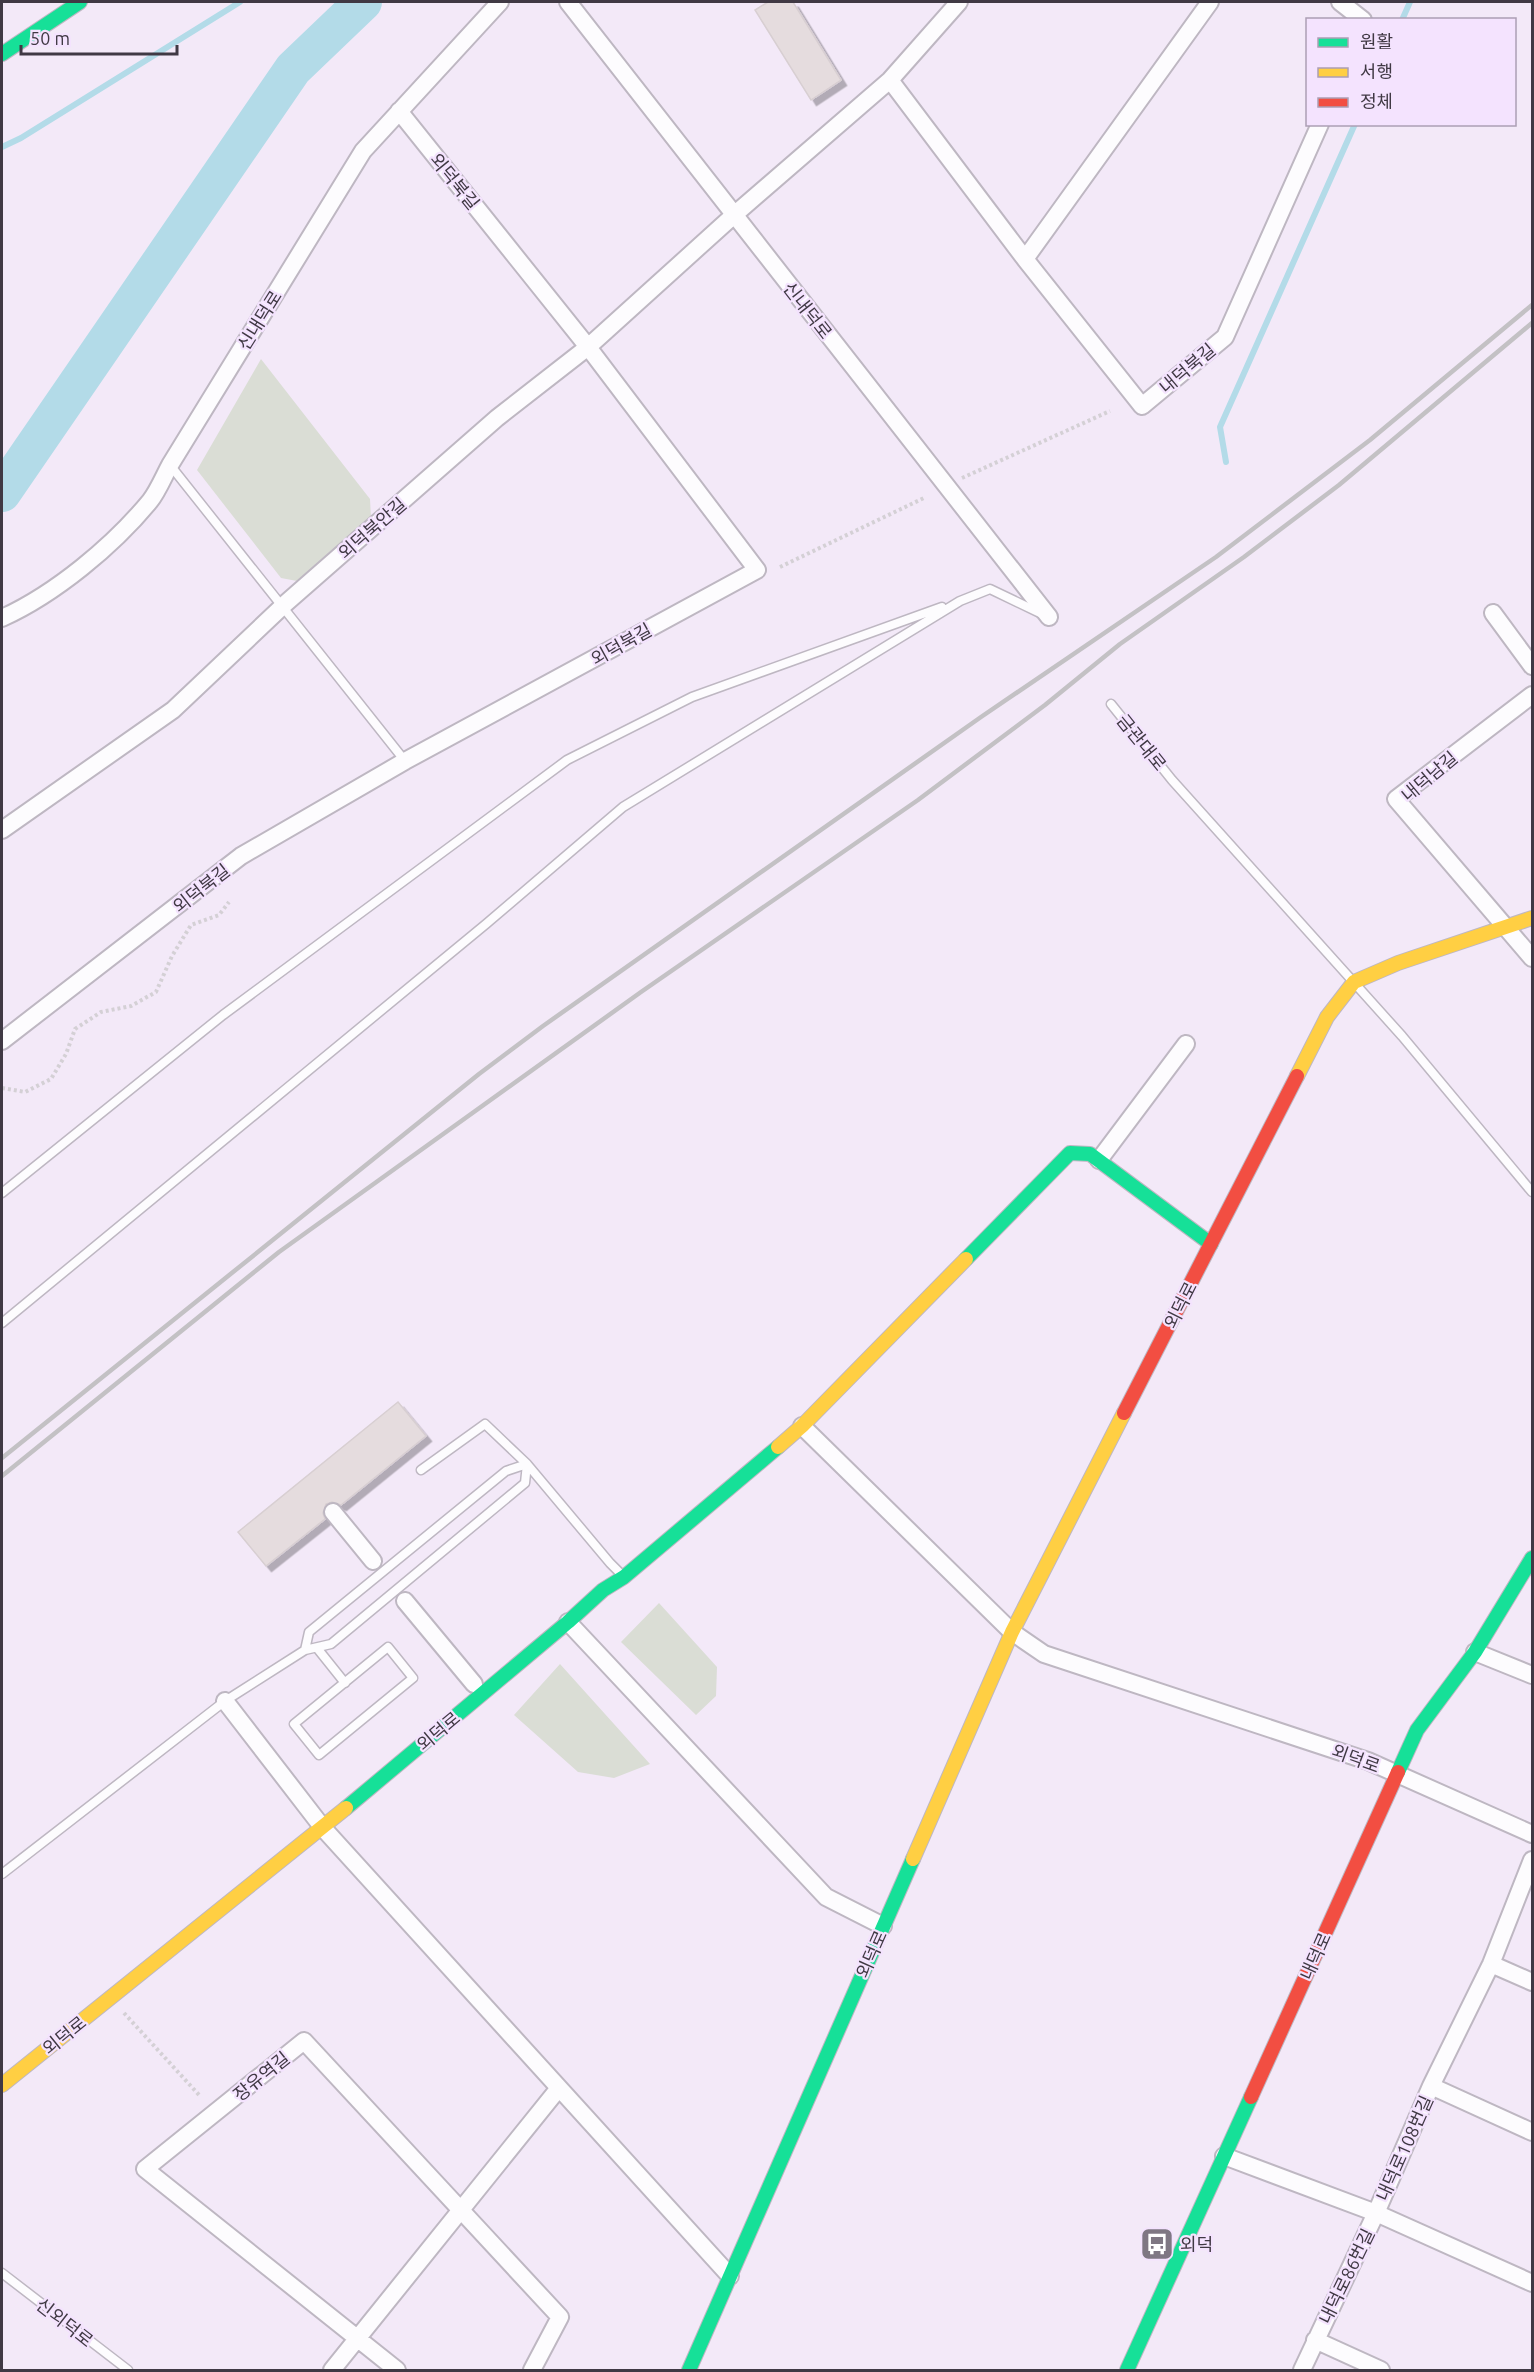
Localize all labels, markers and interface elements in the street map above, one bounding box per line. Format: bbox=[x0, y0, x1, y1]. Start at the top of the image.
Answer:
scale bar bbox=[21, 18, 177, 56]
legend bbox=[1306, 18, 1516, 126]
text: 50 m bbox=[30, 28, 70, 48]
text: 원활 bbox=[1360, 31, 1393, 51]
text: 서행 bbox=[1360, 61, 1393, 81]
text: 정체 bbox=[1360, 91, 1393, 111]
street label: 외덕북길 bbox=[426, 149, 484, 213]
street label: 신내덕로 bbox=[780, 278, 836, 342]
street label: 신내덕로 bbox=[233, 287, 285, 353]
street label: 내덕북길 bbox=[1155, 339, 1219, 397]
street label: 외덕북안길 bbox=[334, 493, 410, 563]
street label: 외덕북길 bbox=[587, 619, 655, 669]
street label: 금관대로 bbox=[1113, 710, 1171, 774]
street label: 내덕남길 bbox=[1397, 747, 1461, 805]
street label: 외덕북길 bbox=[169, 860, 233, 916]
street label: 외덕로 bbox=[1160, 1278, 1200, 1332]
street label: 외덕로 bbox=[413, 1707, 463, 1755]
street label: 외덕로 bbox=[1329, 1740, 1383, 1776]
street label: 외덕로 bbox=[852, 1927, 890, 1981]
street label: 내덕로 bbox=[1296, 1929, 1334, 1983]
street label: 외덕로 bbox=[38, 2012, 90, 2058]
street label: 장유역길 bbox=[229, 2047, 293, 2105]
street label: 내덕로108번길 bbox=[1372, 2092, 1436, 2204]
street label: 내덕로86번길 bbox=[1314, 2225, 1378, 2327]
bus stop icon: 외덕 bbox=[1139, 2226, 1175, 2262]
place label: 외덕 bbox=[1180, 2234, 1213, 2254]
street label: 신외덕로 bbox=[33, 2294, 97, 2350]

